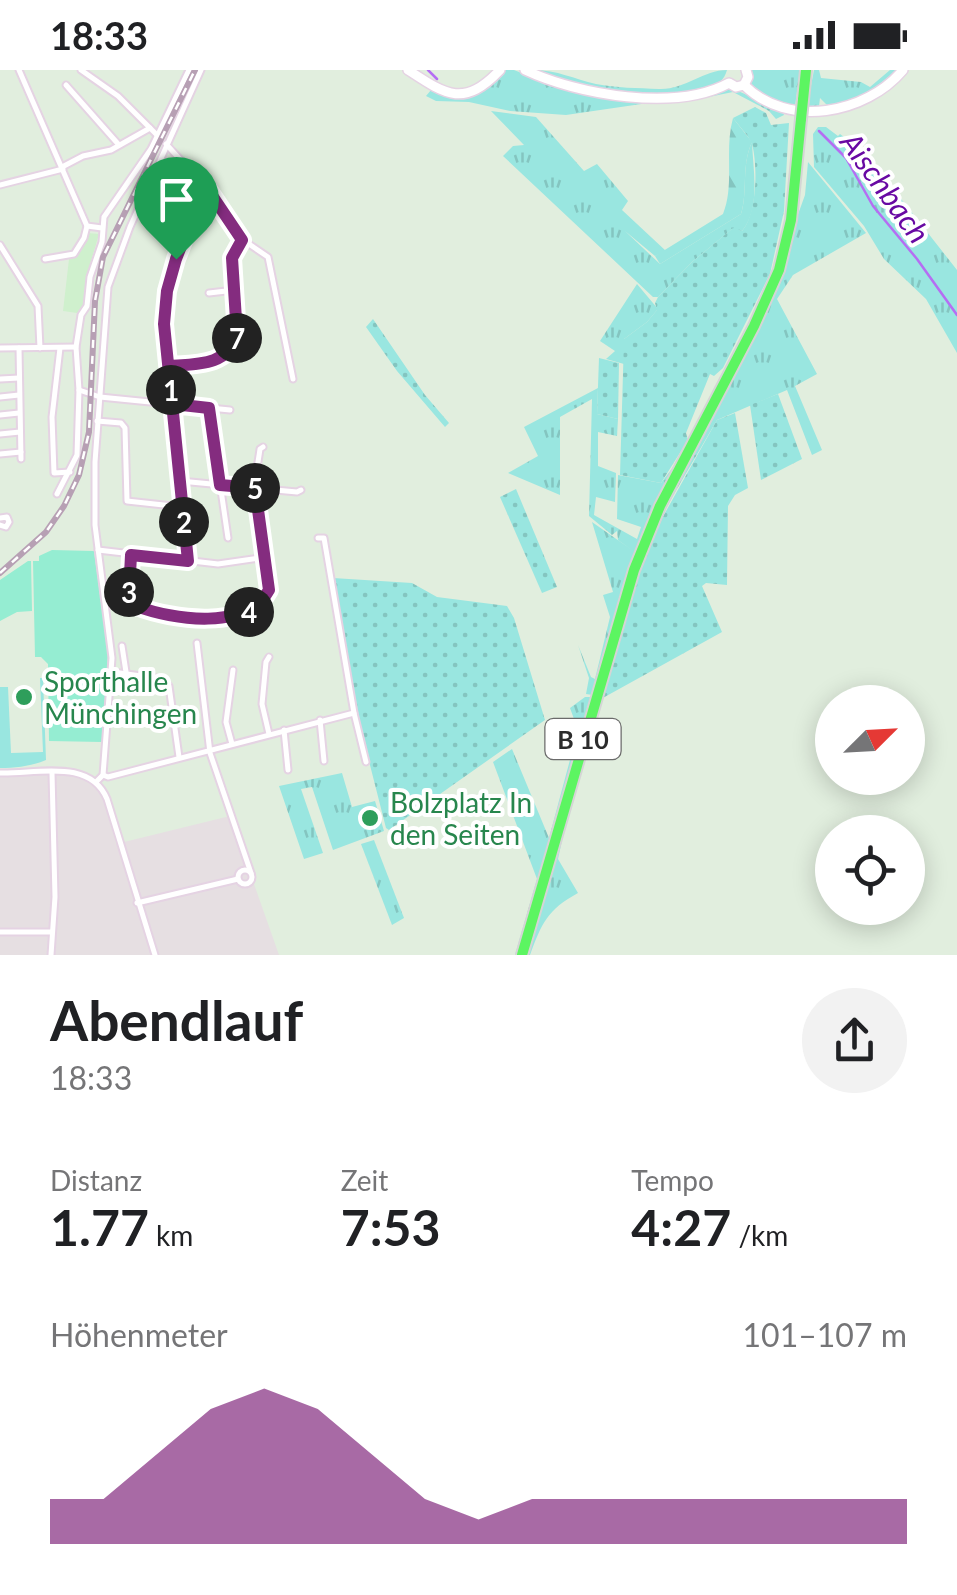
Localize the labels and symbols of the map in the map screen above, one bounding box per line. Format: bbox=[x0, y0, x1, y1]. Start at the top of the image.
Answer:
water label: Aischbach bbox=[833, 124, 938, 249]
pin bbox=[134, 157, 219, 260]
pin: 7 bbox=[212, 313, 262, 363]
pin: 1 bbox=[146, 365, 196, 415]
pin: 5 bbox=[230, 463, 280, 513]
pin: 2 bbox=[159, 497, 209, 547]
pin: 3 bbox=[104, 567, 154, 617]
pin: 4 bbox=[224, 587, 274, 637]
place label: Sporthalle Münchingen bbox=[44, 664, 197, 730]
north arrow bbox=[815, 685, 925, 795]
marker: Sporthalle Münchingen bbox=[13, 686, 35, 708]
road number: B 10 bbox=[546, 719, 620, 759]
place label: Bolzplatz In den Seiten bbox=[390, 785, 532, 851]
marker: Bolzplatz In den Seiten bbox=[359, 807, 381, 829]

